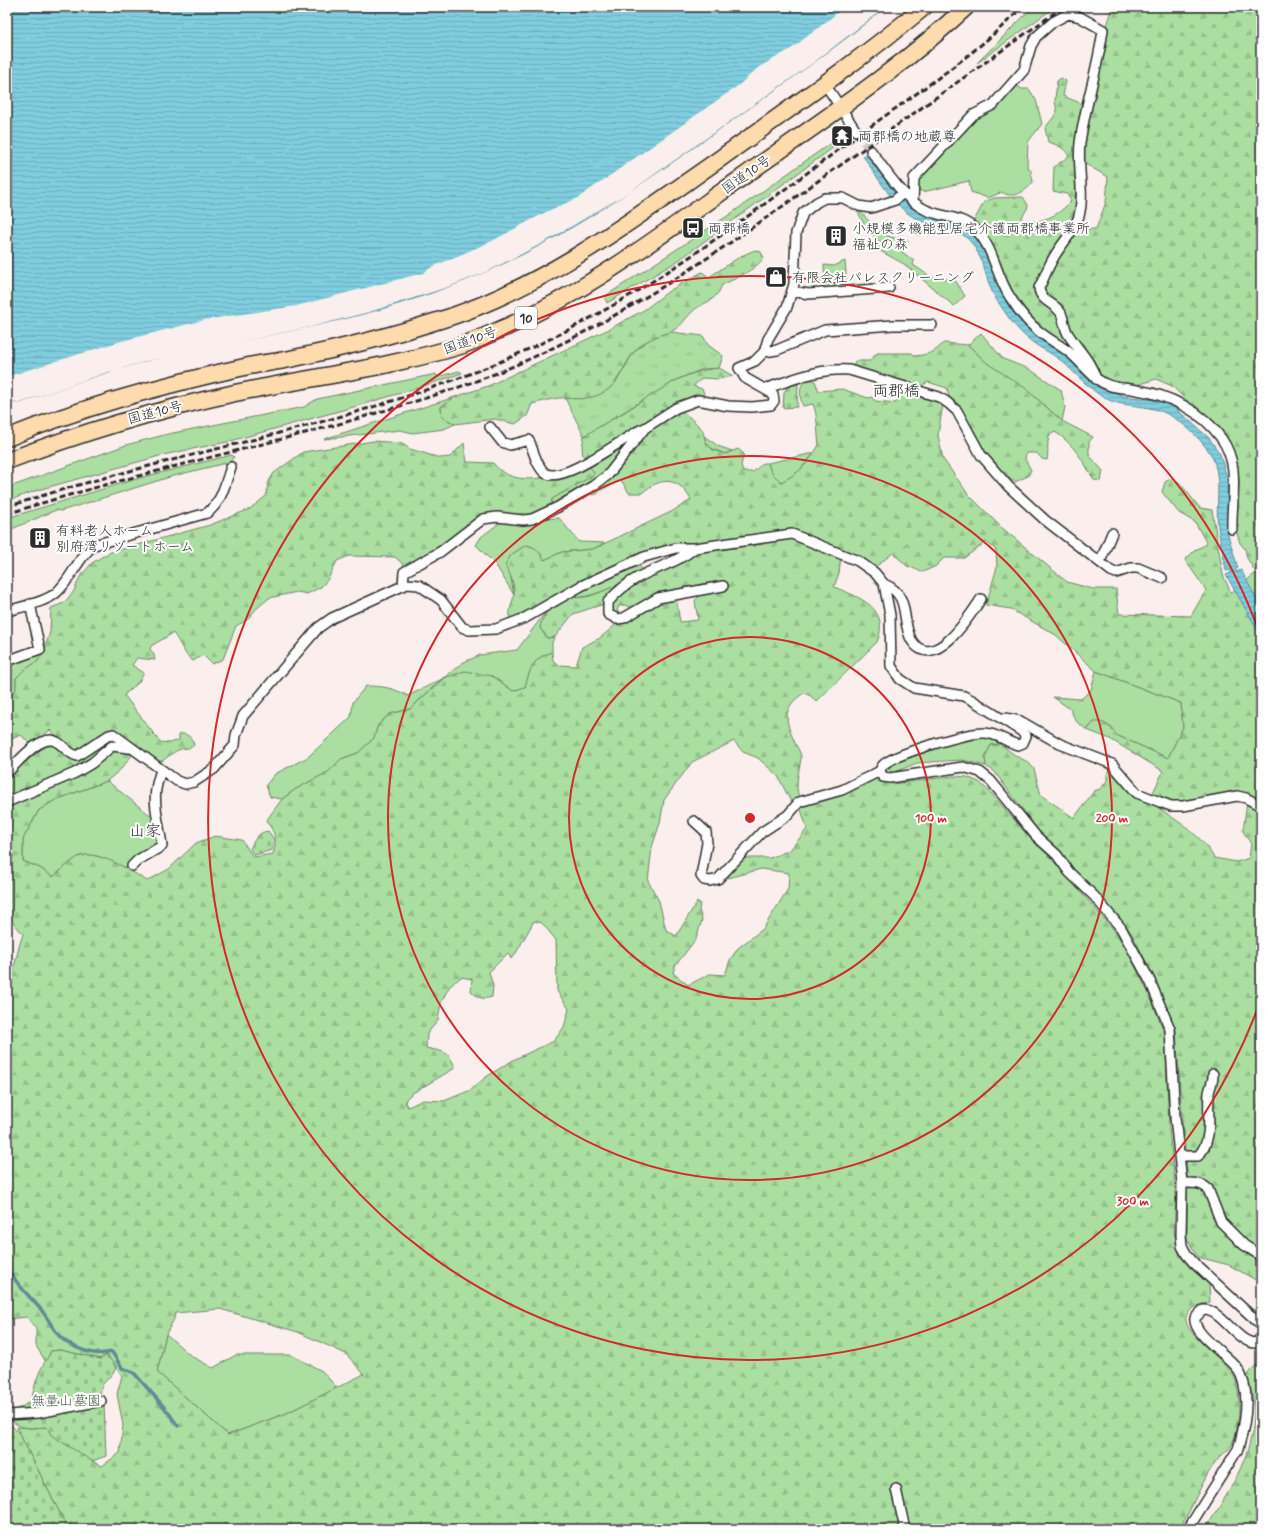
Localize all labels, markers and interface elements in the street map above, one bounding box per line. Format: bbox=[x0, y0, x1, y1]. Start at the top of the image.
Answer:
temple icon: 両郡橋の地蔵尊 bbox=[829, 123, 855, 149]
place label: 両郡橋の地蔵尊 bbox=[858, 128, 956, 146]
street label: 国道10号 bbox=[718, 151, 775, 198]
bus stop icon: 両郡橋 bbox=[680, 215, 706, 241]
place label: 両郡橋 bbox=[708, 220, 750, 238]
place label: 小規模多機能型居宅介護両郡橋事業所 福祉の森 bbox=[852, 220, 1090, 254]
building icon: 小規模多機能型居宅介護両郡橋事業所 福祉の森 bbox=[823, 223, 849, 249]
shop icon: 有限会社パレスクリーニング bbox=[763, 264, 789, 290]
place label: 有限会社パレスクリーニング bbox=[792, 269, 974, 287]
road number: 10 bbox=[515, 307, 537, 329]
street label: 国道10号 bbox=[441, 323, 500, 359]
district label: 両郡橋 bbox=[872, 381, 920, 402]
street label: 国道10号 bbox=[126, 397, 185, 429]
place label: 有料老人ホーム 別府湾リゾートホーム bbox=[56, 522, 194, 556]
building icon: 有料老人ホーム 別府湾リゾートホーム bbox=[27, 525, 53, 551]
centre of rings bbox=[743, 811, 757, 825]
text: 100 m bbox=[915, 811, 948, 827]
text: 200 m bbox=[1096, 811, 1129, 827]
district label: 山家 bbox=[129, 821, 161, 842]
text: 300 m bbox=[1117, 1194, 1150, 1210]
park label: 無量山墓園 bbox=[31, 1392, 101, 1410]

